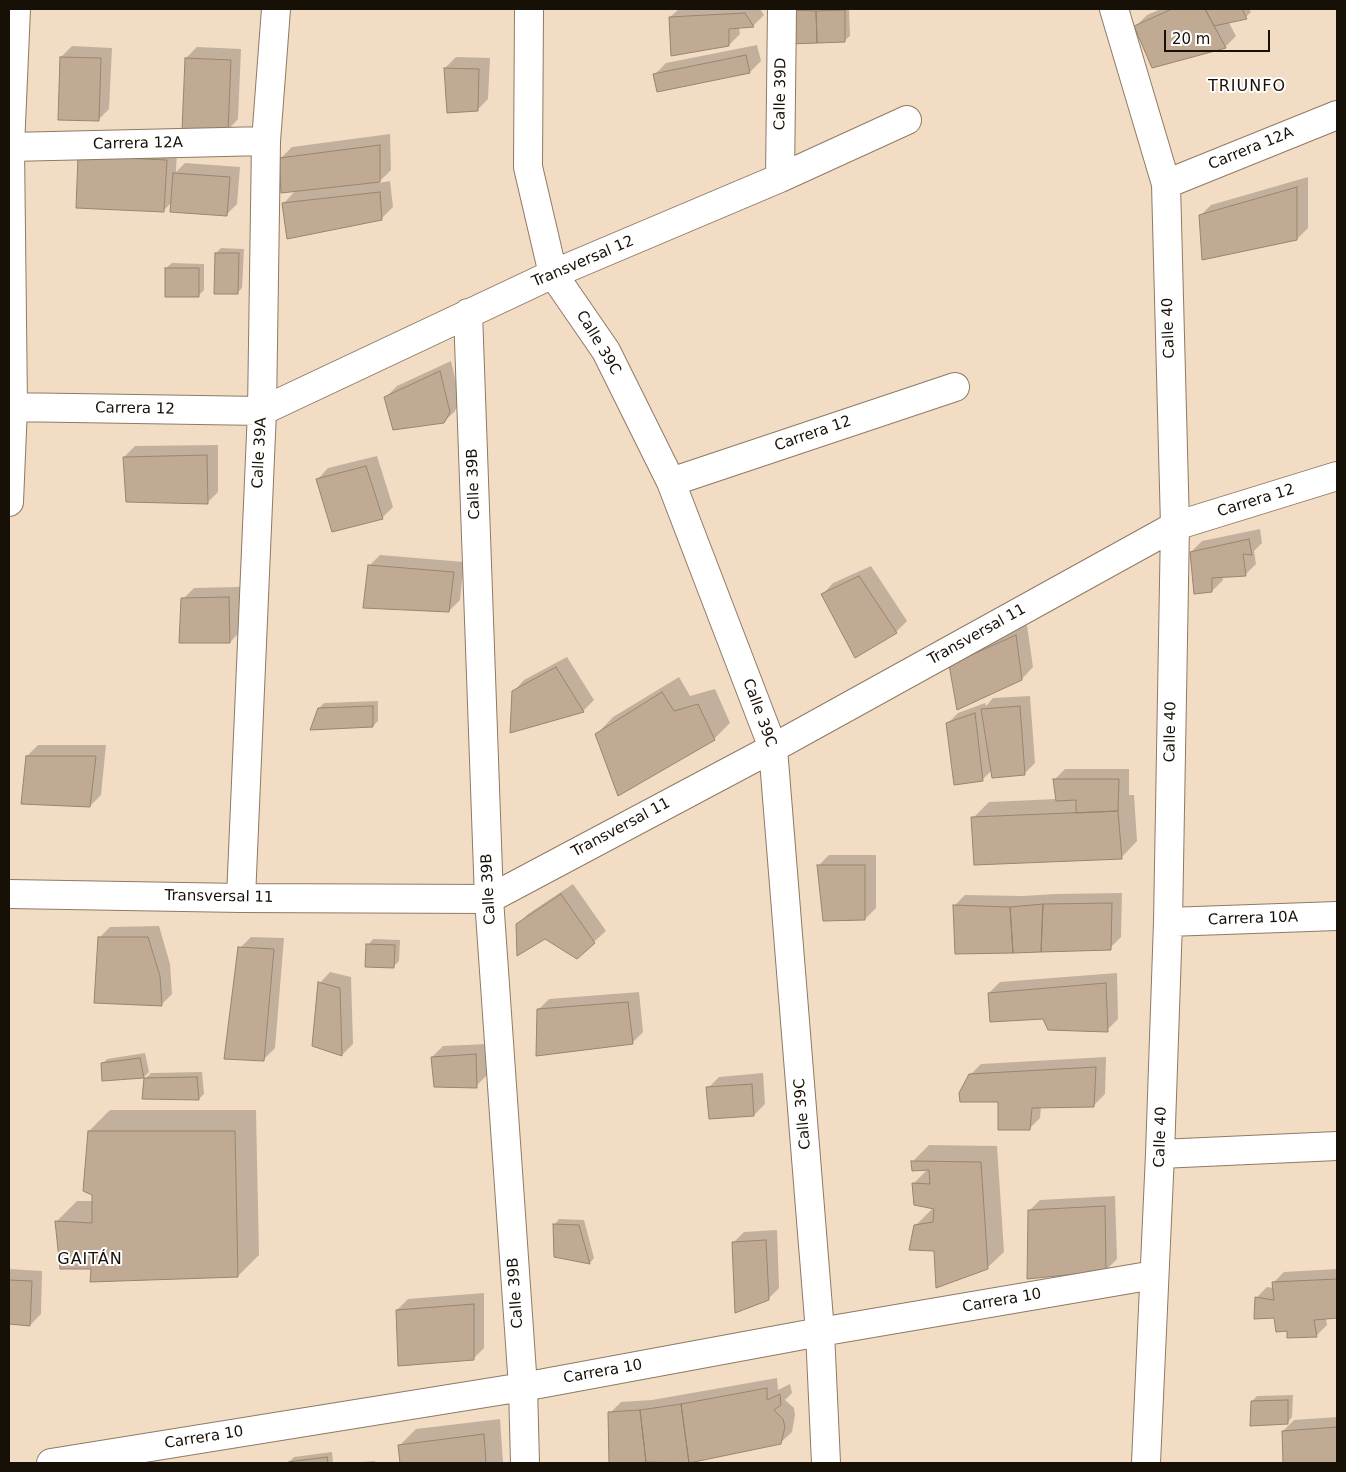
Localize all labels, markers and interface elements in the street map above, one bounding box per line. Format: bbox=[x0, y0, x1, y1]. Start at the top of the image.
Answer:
scale bar bbox=[1166, 20, 1272, 52]
text: 20 m bbox=[1172, 30, 1210, 48]
street label: Calle 39D bbox=[771, 58, 791, 130]
district label: TRIUNFO bbox=[1207, 77, 1287, 97]
street label: Carrera 12A bbox=[1206, 124, 1296, 174]
street label: Carrera 12A bbox=[93, 134, 183, 154]
street label: Transversal 12 bbox=[529, 232, 637, 292]
street label: Calle 40 bbox=[1159, 297, 1179, 359]
street label: Calle 39C bbox=[572, 308, 624, 378]
street label: Carrera 12 bbox=[95, 399, 175, 419]
street label: Carrera 12 bbox=[772, 412, 854, 456]
street label: Calle 39A bbox=[249, 417, 271, 489]
street label: Calle 39B bbox=[464, 448, 484, 520]
street label: Carrera 12 bbox=[1215, 481, 1297, 521]
street label: Transversal 11 bbox=[925, 601, 1029, 669]
street label: Calle 39C bbox=[738, 676, 780, 750]
street label: Calle 40 bbox=[1161, 701, 1181, 763]
street label: Transversal 11 bbox=[569, 794, 673, 862]
street label: Calle 39B bbox=[478, 853, 500, 925]
street label: Transversal 11 bbox=[164, 887, 274, 907]
street label: Carrera 10A bbox=[1208, 908, 1298, 930]
street label: Calle 39C bbox=[791, 1078, 815, 1150]
street label: Calle 40 bbox=[1151, 1106, 1171, 1168]
district label: GAITÁN bbox=[56, 1250, 124, 1270]
street label: Calle 39B bbox=[505, 1257, 527, 1329]
street label: Carrera 10 bbox=[961, 1285, 1043, 1317]
street label: Carrera 10 bbox=[562, 1356, 644, 1388]
street label: Carrera 10 bbox=[163, 1423, 245, 1453]

